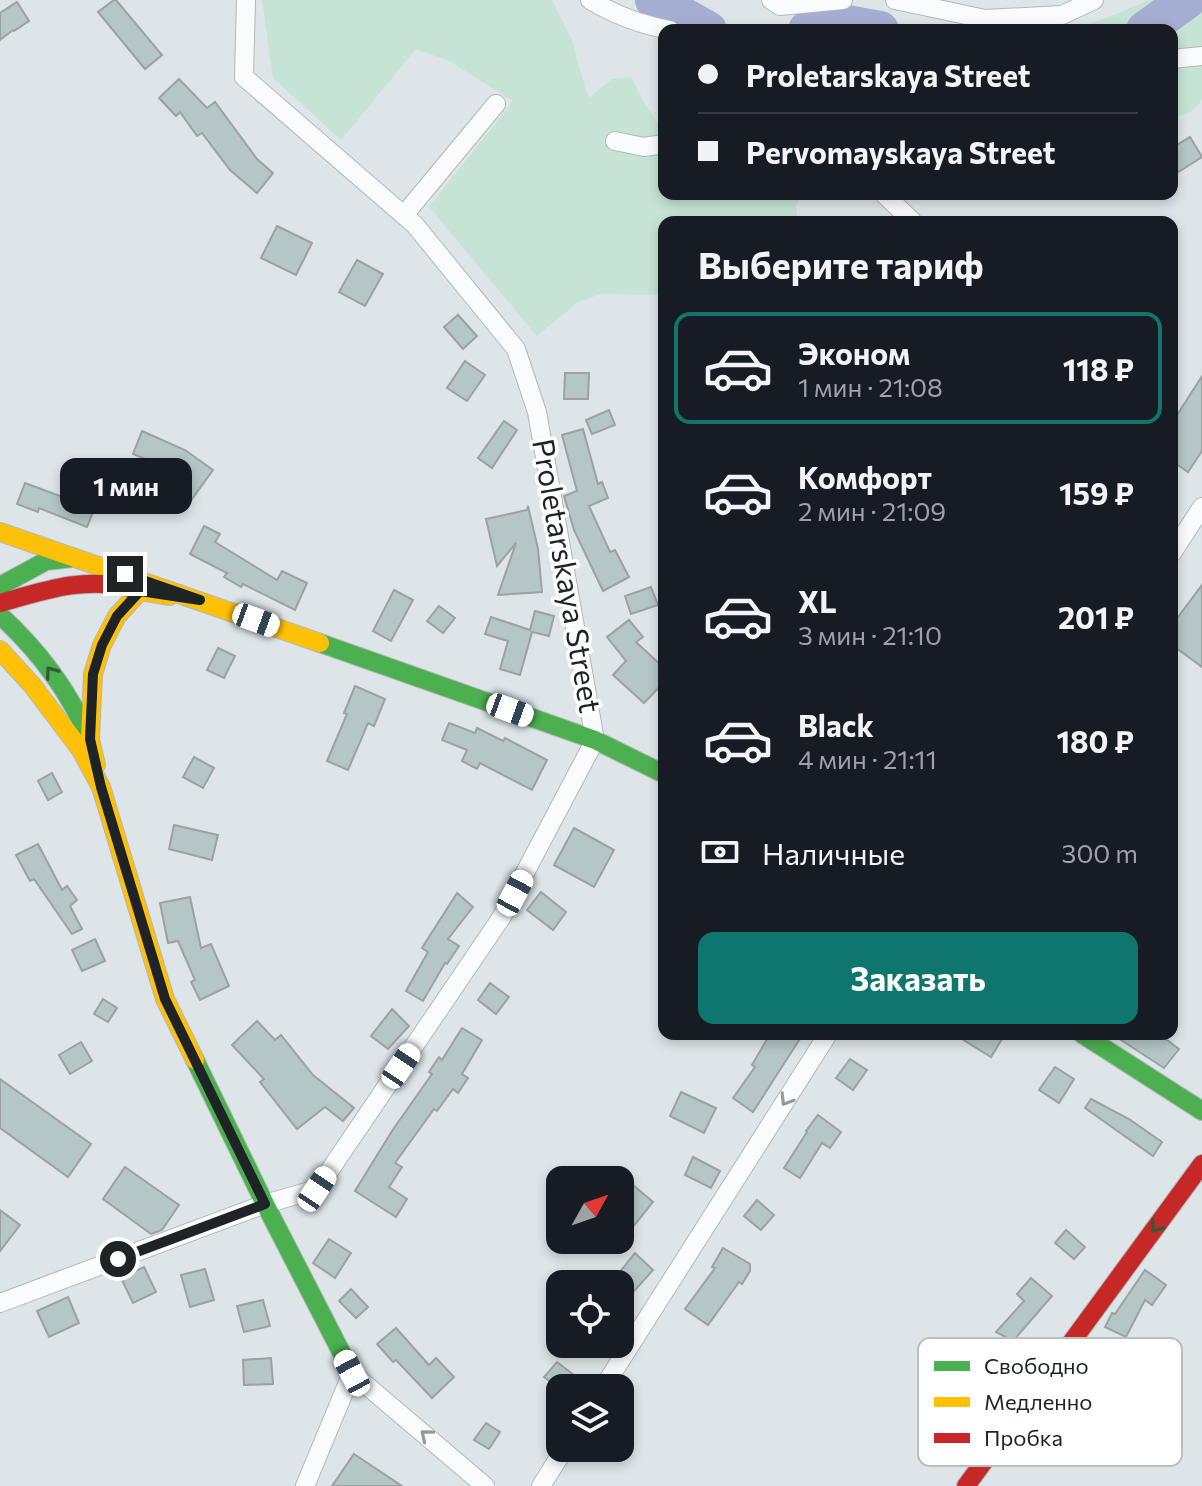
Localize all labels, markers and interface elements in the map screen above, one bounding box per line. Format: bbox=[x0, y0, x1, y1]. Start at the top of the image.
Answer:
text: Proletarskaya Street bbox=[746, 56, 1031, 93]
text: Pervomayskaya Street bbox=[746, 133, 1055, 170]
text: Выберите тариф bbox=[698, 242, 983, 286]
icon: car bbox=[702, 332, 774, 404]
text: Эконом bbox=[798, 334, 910, 371]
text: 118 ₽ bbox=[1063, 350, 1134, 387]
text: 1 мин · 21:08 bbox=[798, 371, 943, 402]
street label: Proletarskaya Street bbox=[526, 436, 611, 715]
icon: car bbox=[702, 456, 774, 528]
callout: 1 мин bbox=[59, 458, 191, 514]
text: Комфорт bbox=[798, 458, 932, 495]
text: 1 мин bbox=[93, 470, 159, 501]
text: 159 ₽ bbox=[1059, 474, 1134, 511]
text: 2 мин · 21:09 bbox=[798, 495, 946, 526]
route end bbox=[107, 556, 143, 592]
icon: car bbox=[702, 580, 774, 652]
text: XL bbox=[798, 582, 837, 619]
text: 201 ₽ bbox=[1058, 598, 1134, 635]
car bbox=[229, 601, 283, 639]
text: 3 мин · 21:10 bbox=[798, 619, 942, 650]
one-way arrow bbox=[46, 667, 61, 681]
car bbox=[483, 691, 537, 729]
icon: car bbox=[702, 704, 774, 776]
text: Black bbox=[798, 706, 874, 743]
text: 180 ₽ bbox=[1056, 722, 1134, 759]
text: 4 мин · 21:11 bbox=[798, 743, 937, 774]
icon: cash bbox=[698, 830, 742, 874]
text: Наличные bbox=[762, 834, 905, 871]
text: 300 m bbox=[1062, 837, 1138, 868]
car bbox=[493, 866, 537, 920]
button: Заказать bbox=[698, 932, 1138, 1024]
car bbox=[378, 1039, 424, 1093]
one-way arrow bbox=[781, 1091, 796, 1106]
car bbox=[294, 1162, 340, 1216]
north arrow bbox=[546, 1166, 634, 1254]
map controls bbox=[546, 1166, 634, 1462]
one-way arrow bbox=[1151, 1218, 1166, 1232]
route start bbox=[100, 1241, 136, 1277]
button: locate bbox=[546, 1270, 634, 1358]
legend bbox=[918, 1338, 1182, 1466]
car bbox=[330, 1346, 374, 1400]
text: Свободно bbox=[984, 1352, 1089, 1379]
button: layers bbox=[546, 1374, 634, 1462]
text: Медленно bbox=[984, 1388, 1092, 1415]
text: Пробка bbox=[984, 1424, 1063, 1451]
one-way arrow bbox=[420, 1430, 435, 1445]

